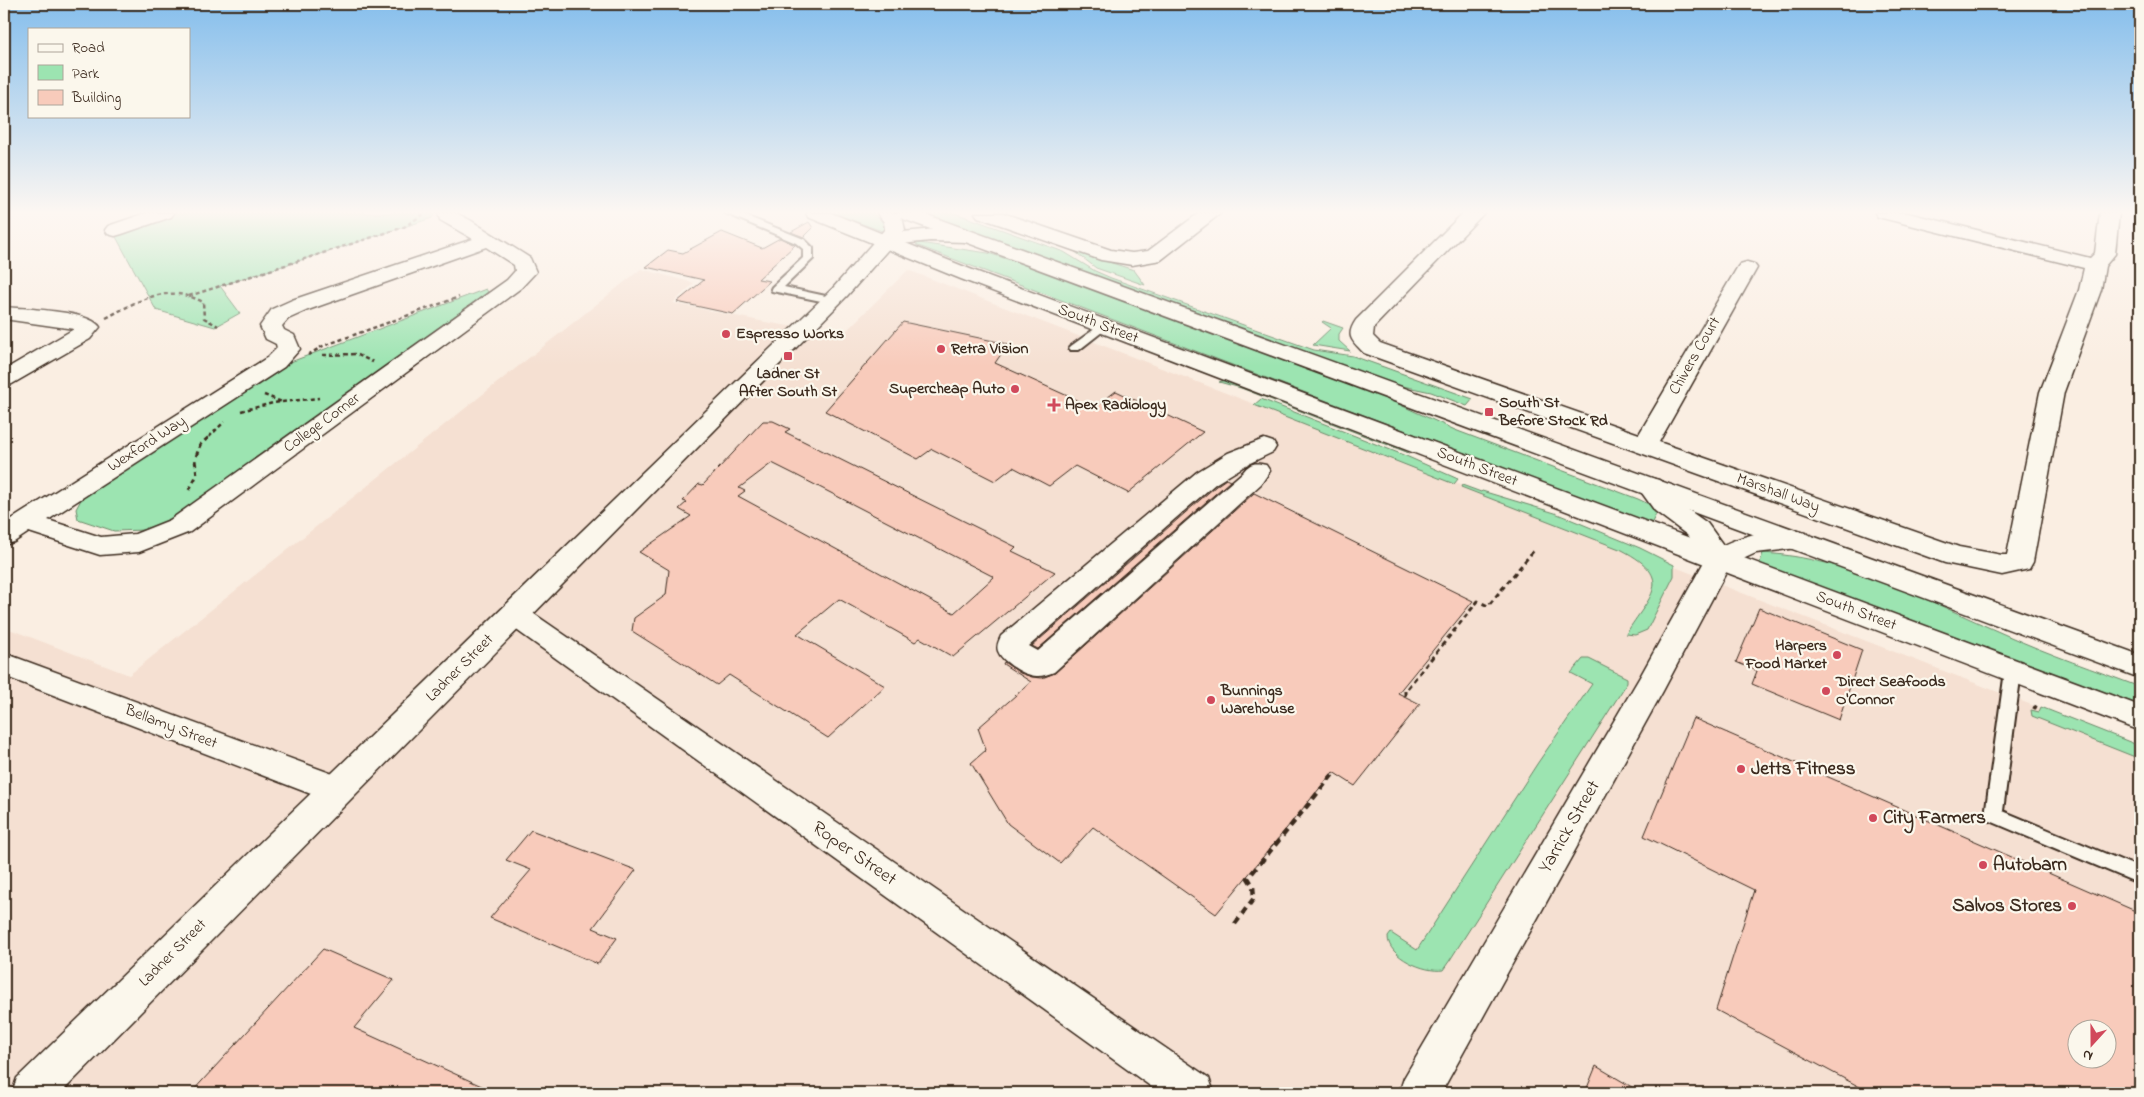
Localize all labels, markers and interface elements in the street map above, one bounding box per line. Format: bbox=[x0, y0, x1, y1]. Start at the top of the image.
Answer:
legend bbox=[28, 28, 190, 118]
text: Road bbox=[72, 37, 105, 59]
text: Park bbox=[72, 63, 100, 85]
text: Building bbox=[71, 87, 121, 110]
street label: South Street bbox=[1054, 298, 1143, 351]
street label: Chivers Court bbox=[1663, 312, 1727, 400]
place label: Espresso Works bbox=[736, 322, 844, 346]
marker: Espresso Works bbox=[720, 328, 732, 340]
place label: Retra Vision bbox=[950, 337, 1029, 361]
marker: Retra Vision bbox=[935, 343, 947, 355]
marker: Ladner St After South St bbox=[782, 350, 794, 362]
place label: Ladner St After South St bbox=[739, 362, 838, 404]
place label: Supercheap Auto bbox=[889, 377, 1005, 401]
marker: Supercheap Auto bbox=[1009, 383, 1021, 395]
street label: College Corner bbox=[279, 387, 365, 459]
place label: South St Before Stock Rd bbox=[1498, 391, 1608, 433]
place label: Apex Radiology bbox=[1065, 393, 1166, 418]
marker: Apex Radiology bbox=[1047, 398, 1061, 412]
marker: South St Before Stock Rd bbox=[1483, 406, 1495, 418]
street label: Wexford Way bbox=[103, 410, 191, 478]
street label: South Street bbox=[1433, 441, 1522, 494]
street label: Marshall Way bbox=[1733, 467, 1823, 519]
street label: South Street bbox=[1812, 585, 1901, 638]
street label: Ladner Street bbox=[420, 628, 500, 708]
place label: Harpers Food Market bbox=[1745, 634, 1828, 676]
marker: Harpers Food Market bbox=[1831, 649, 1843, 661]
place label: Direct Seafoods O'Connor bbox=[1835, 670, 1946, 712]
place label: Bunnings Warehouse bbox=[1220, 679, 1295, 721]
marker: Direct Seafoods O'Connor bbox=[1820, 685, 1832, 697]
marker: Bunnings Warehouse bbox=[1205, 694, 1217, 706]
street label: Bellamy Street bbox=[120, 698, 221, 756]
place label: Jetts Fitness bbox=[1751, 756, 1856, 783]
marker: Jetts Fitness bbox=[1735, 763, 1747, 775]
street label: Yarrick Street bbox=[1532, 775, 1608, 879]
place label: City Farmers bbox=[1883, 805, 1986, 834]
marker: City Farmers bbox=[1867, 812, 1879, 824]
street label: Roper Street bbox=[806, 815, 902, 893]
place label: Autobarn bbox=[1993, 852, 2067, 879]
marker: Autobarn bbox=[1977, 859, 1989, 871]
place label: Salvos Stores bbox=[1952, 893, 2062, 920]
marker: Salvos Stores bbox=[2066, 900, 2078, 912]
street label: Ladner Street bbox=[133, 913, 213, 993]
north arrow bbox=[2066, 1020, 2116, 1070]
text: N bbox=[2080, 1043, 2096, 1066]

